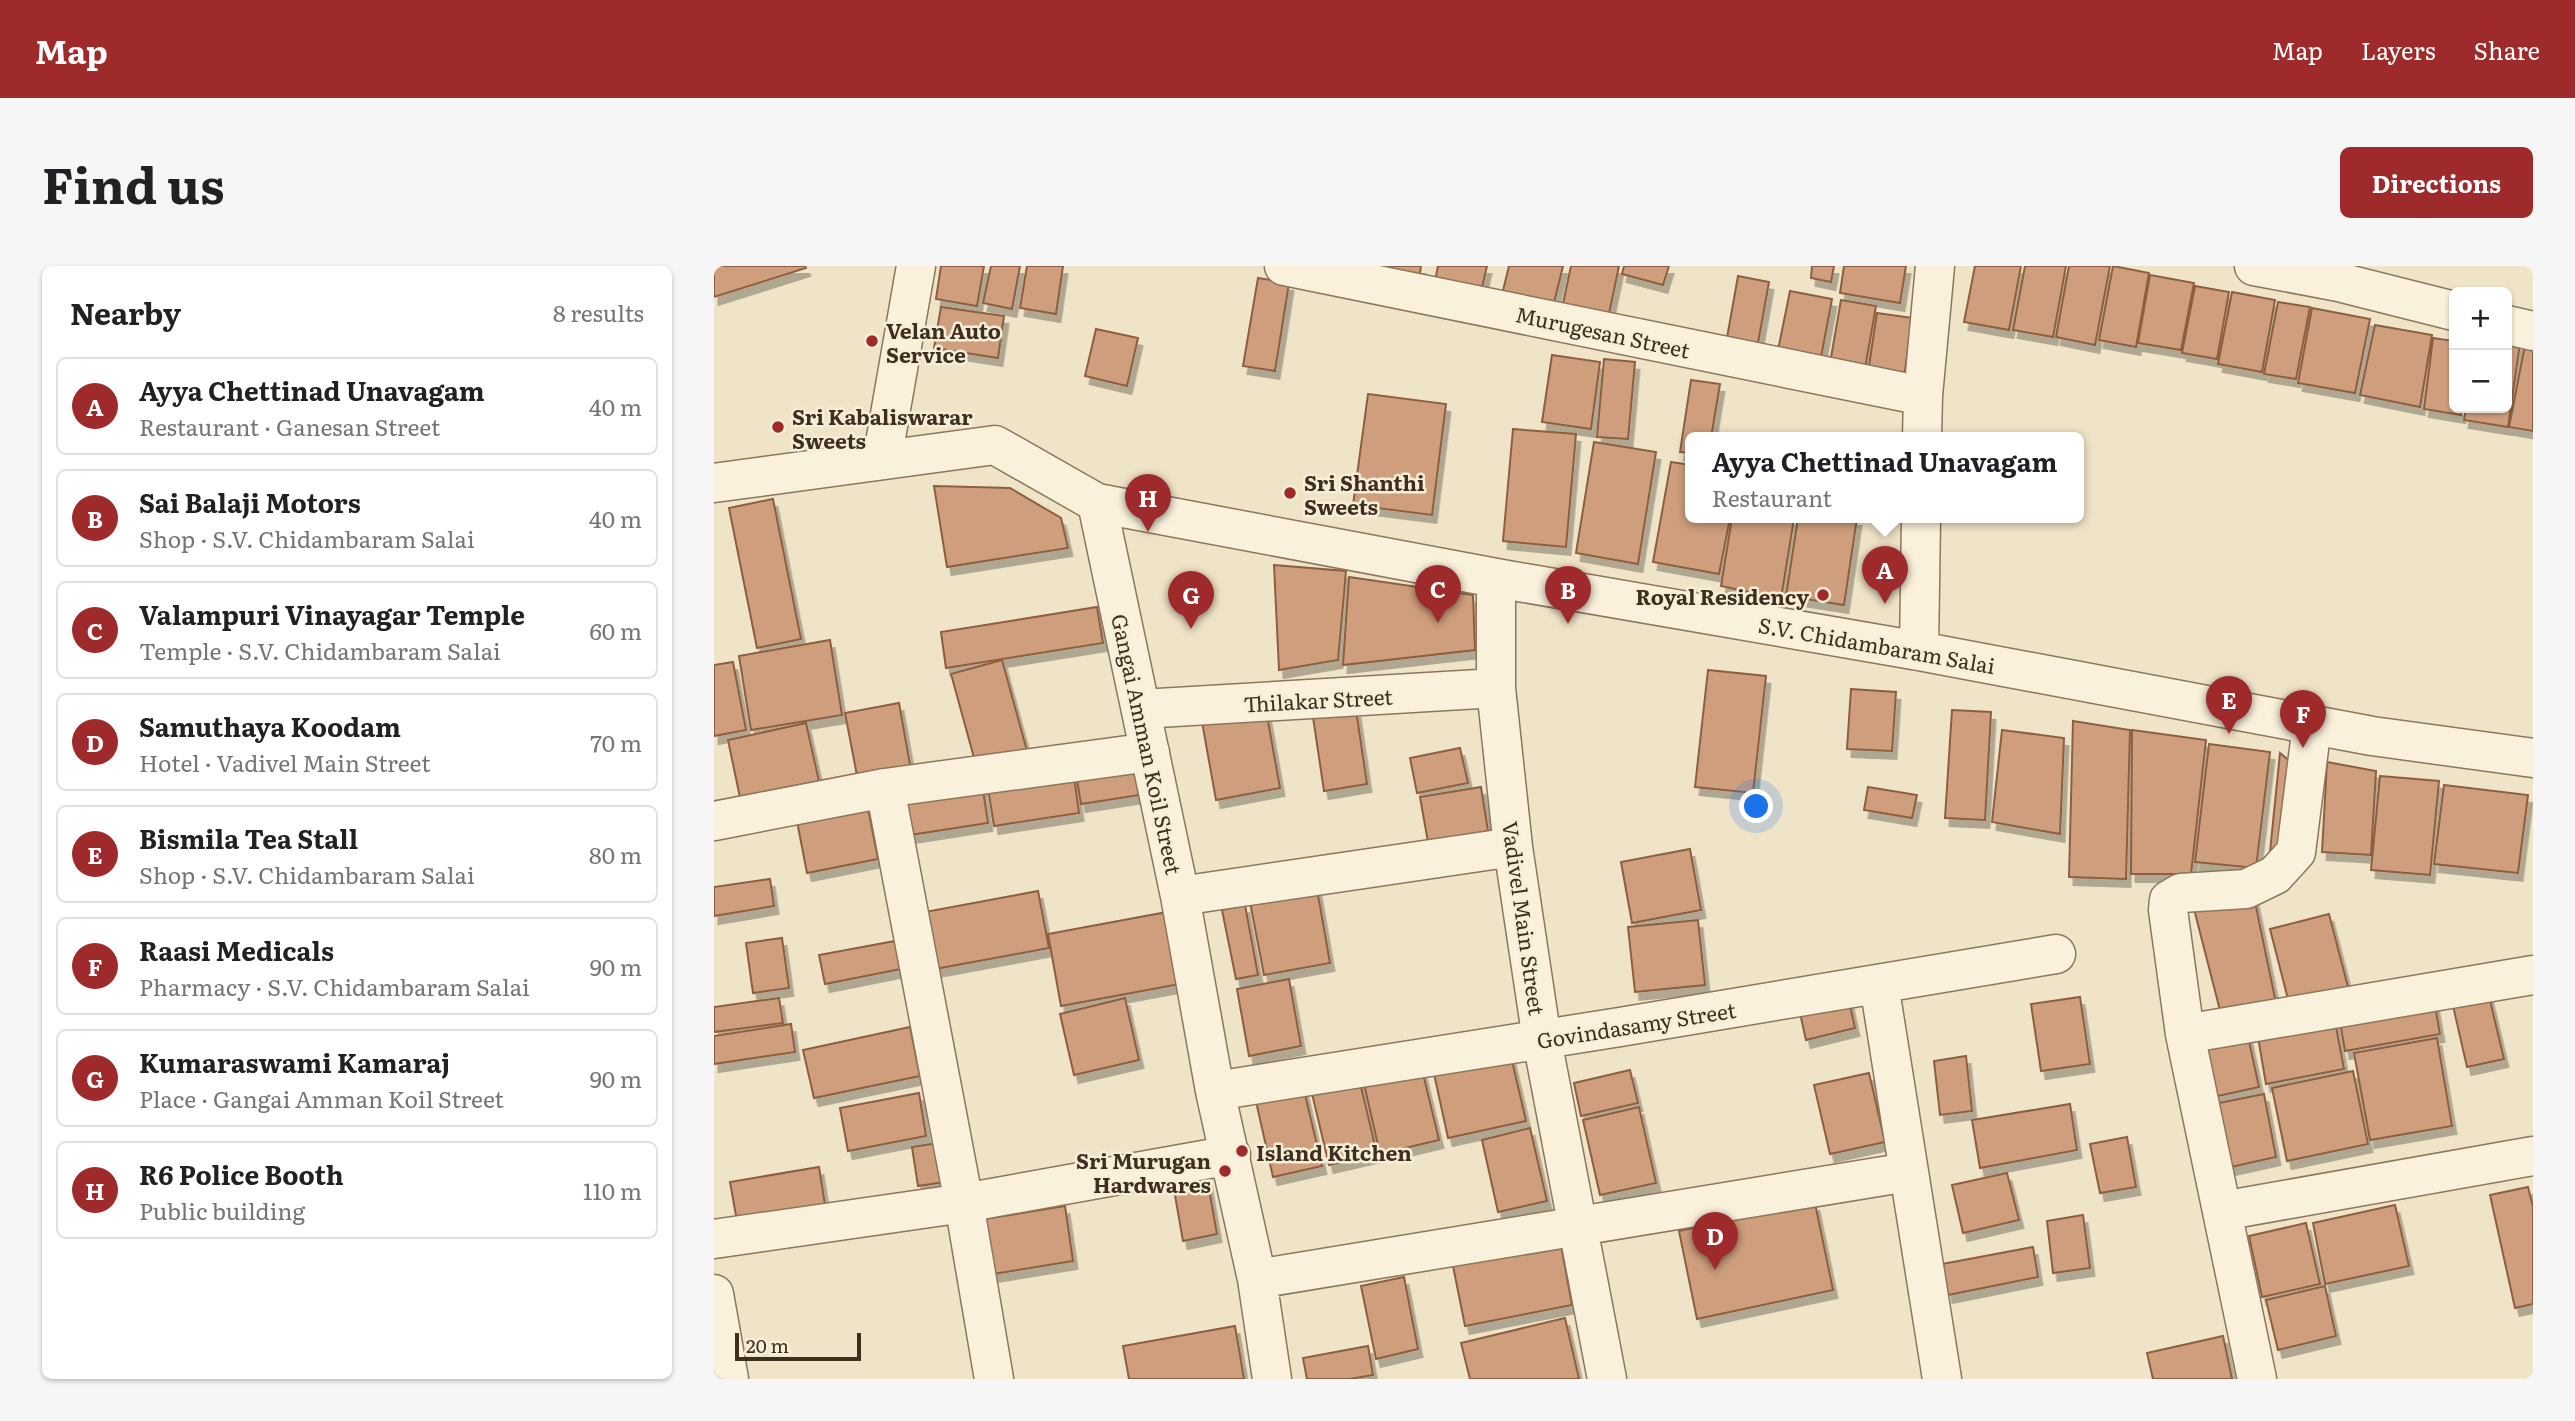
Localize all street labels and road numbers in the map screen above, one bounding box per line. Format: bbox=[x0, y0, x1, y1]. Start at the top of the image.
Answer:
street label: Murugesan Street bbox=[1513, 297, 1693, 365]
street label: S.V. Chidambaram Salai bbox=[1756, 608, 1998, 680]
street label: Gangai Amman Koil Street bbox=[1105, 611, 1191, 878]
street label: Thilakar Street bbox=[1243, 680, 1394, 718]
street label: Vadivel Main Street bbox=[1496, 819, 1554, 1017]
street label: Govindasamy Street bbox=[1534, 993, 1738, 1055]

